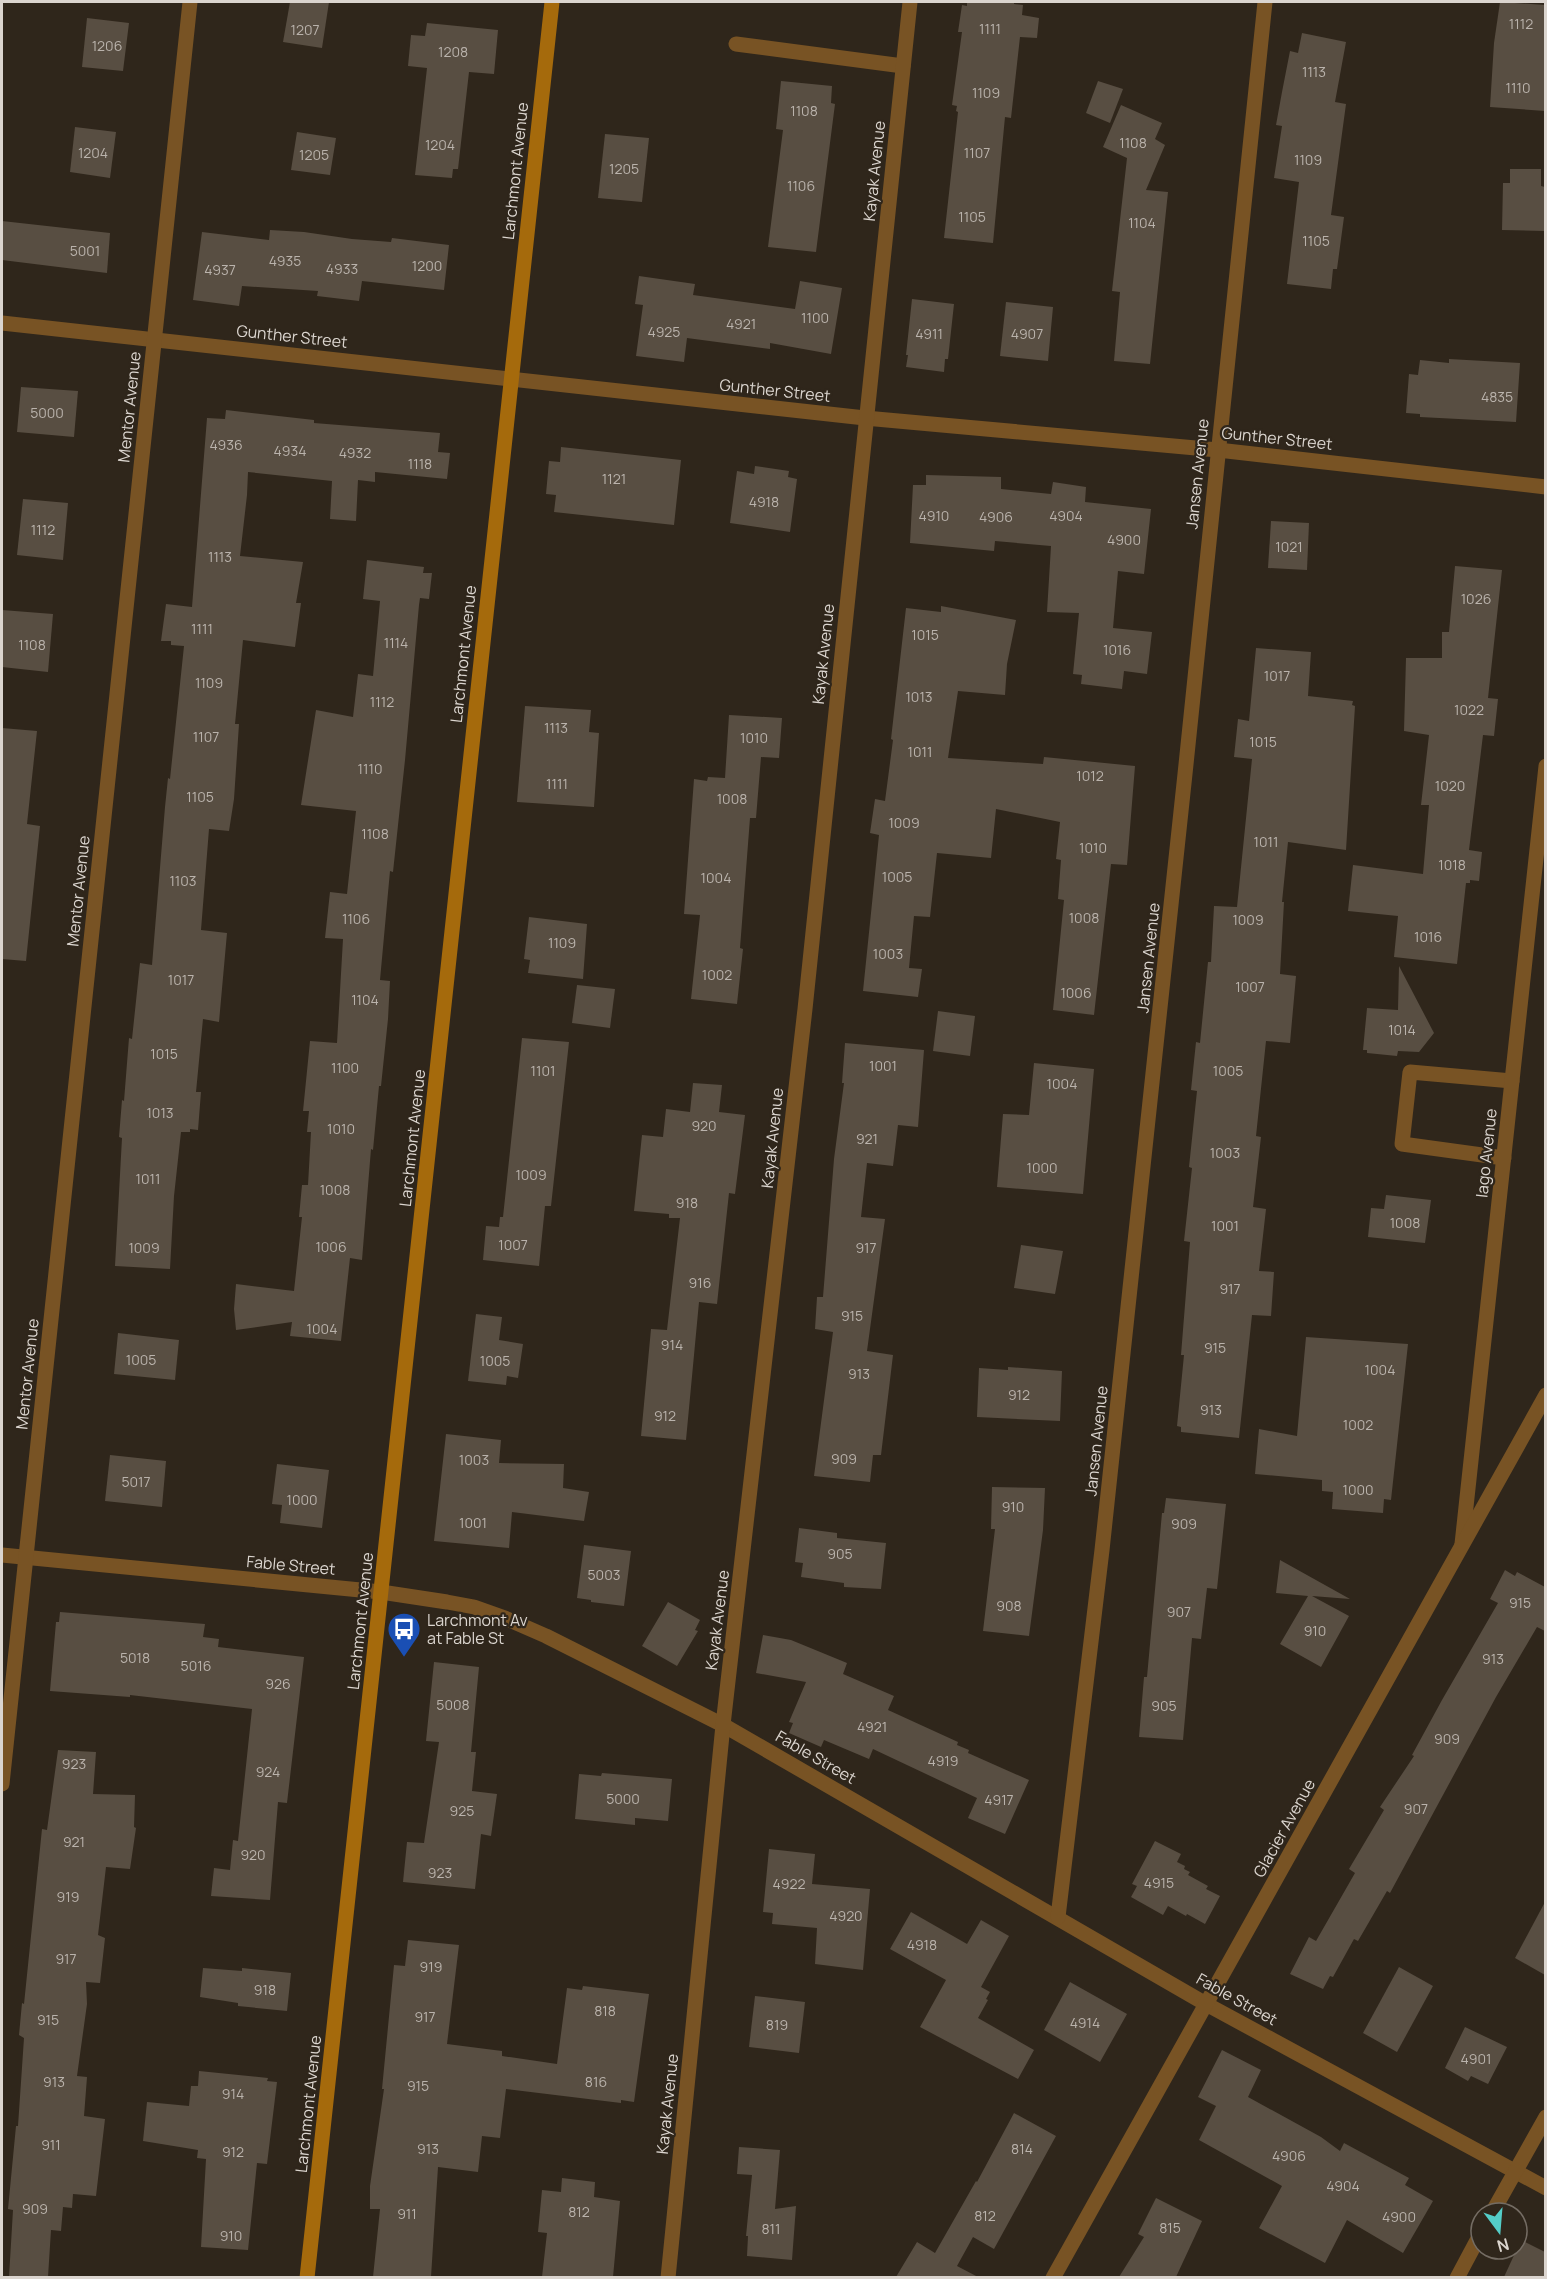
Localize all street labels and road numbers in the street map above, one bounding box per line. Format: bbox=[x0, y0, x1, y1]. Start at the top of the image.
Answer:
street label: Larchmont Avenue bbox=[497, 101, 533, 241]
street label: Kayak Avenue bbox=[858, 120, 890, 222]
street label: Gunther Street bbox=[235, 319, 349, 353]
street label: Mentor Avenue bbox=[112, 350, 146, 464]
street label: Gunther Street bbox=[718, 373, 832, 407]
street label: Jansen Avenue bbox=[1180, 418, 1214, 530]
street label: Gunther Street bbox=[1220, 421, 1334, 455]
street label: Larchmont Avenue bbox=[445, 584, 481, 724]
street label: Kayak Avenue bbox=[807, 603, 839, 705]
street label: Mentor Avenue bbox=[61, 834, 95, 948]
street label: Jansen Avenue bbox=[1131, 902, 1165, 1014]
street label: Larchmont Avenue bbox=[394, 1068, 430, 1208]
street label: Kayak Avenue bbox=[756, 1087, 788, 1189]
street label: Iago Avenue bbox=[1470, 1107, 1502, 1199]
street label: Mentor Avenue bbox=[10, 1317, 44, 1431]
street label: Jansen Avenue bbox=[1079, 1385, 1113, 1497]
street label: Fable Street bbox=[246, 1550, 336, 1580]
street label: Larchmont Avenue bbox=[342, 1551, 378, 1691]
street label: Kayak Avenue bbox=[700, 1569, 734, 1671]
street label: Fable Street bbox=[772, 1725, 860, 1789]
street label: Glacier Avenue bbox=[1248, 1775, 1320, 1881]
street label: Fable Street bbox=[1193, 1968, 1281, 2030]
street label: Larchmont Avenue bbox=[290, 2034, 326, 2174]
street label: Kayak Avenue bbox=[651, 2053, 683, 2155]

